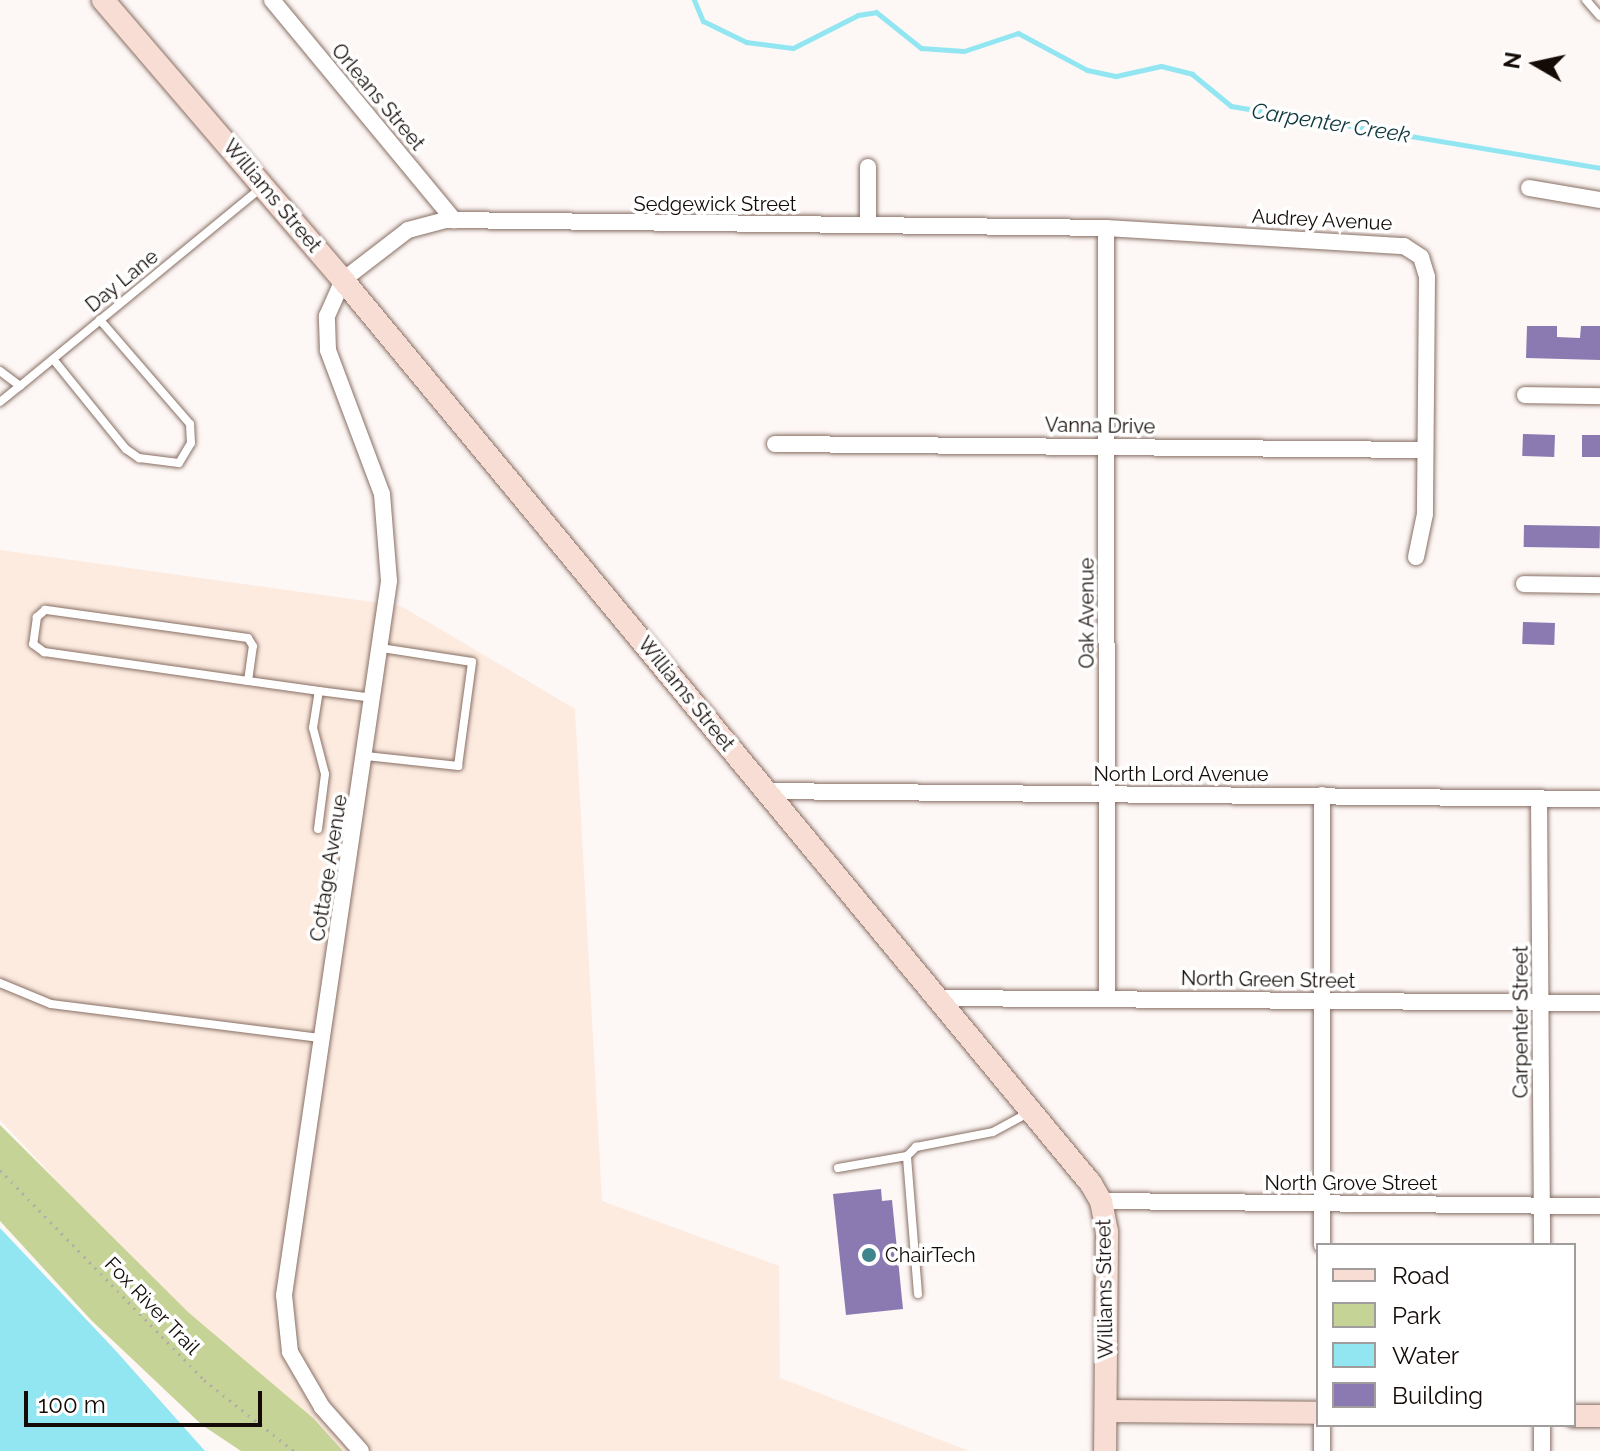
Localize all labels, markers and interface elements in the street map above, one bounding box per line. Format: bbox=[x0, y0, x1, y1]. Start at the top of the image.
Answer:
north arrow bbox=[1496, 24, 1576, 104]
street label: Orleans Street bbox=[326, 39, 430, 155]
text: N bbox=[1498, 50, 1526, 71]
water label: Carpenter Creek bbox=[1250, 97, 1412, 149]
street label: Williams Street bbox=[218, 135, 326, 257]
street label: Sedgewick Street bbox=[634, 192, 796, 216]
street label: Audrey Avenue bbox=[1251, 204, 1393, 236]
street label: Day Lane bbox=[81, 244, 163, 318]
street label: Vanna Drive bbox=[1045, 413, 1155, 439]
street label: Oak Avenue bbox=[1075, 557, 1099, 669]
street label: Williams Street bbox=[633, 632, 739, 756]
street label: North Lord Avenue bbox=[1093, 762, 1269, 786]
street label: Cottage Avenue bbox=[305, 792, 353, 944]
street label: Carpenter Street bbox=[1509, 945, 1533, 1099]
street label: North Green Street bbox=[1181, 966, 1355, 994]
street label: North Grove Street bbox=[1265, 1171, 1437, 1195]
street label: Williams Street bbox=[1092, 1219, 1118, 1359]
place label: ChairTech bbox=[885, 1243, 976, 1267]
legend bbox=[1316, 1243, 1576, 1427]
marker: ChairTech bbox=[860, 1246, 878, 1264]
street label: Fox River Trail bbox=[99, 1252, 205, 1360]
text: Road bbox=[1392, 1261, 1450, 1290]
text: Park bbox=[1392, 1301, 1441, 1330]
text: Water bbox=[1392, 1341, 1459, 1370]
scale bar bbox=[28, 1375, 266, 1425]
text: Building bbox=[1392, 1381, 1483, 1410]
text: 100 m bbox=[38, 1390, 106, 1419]

